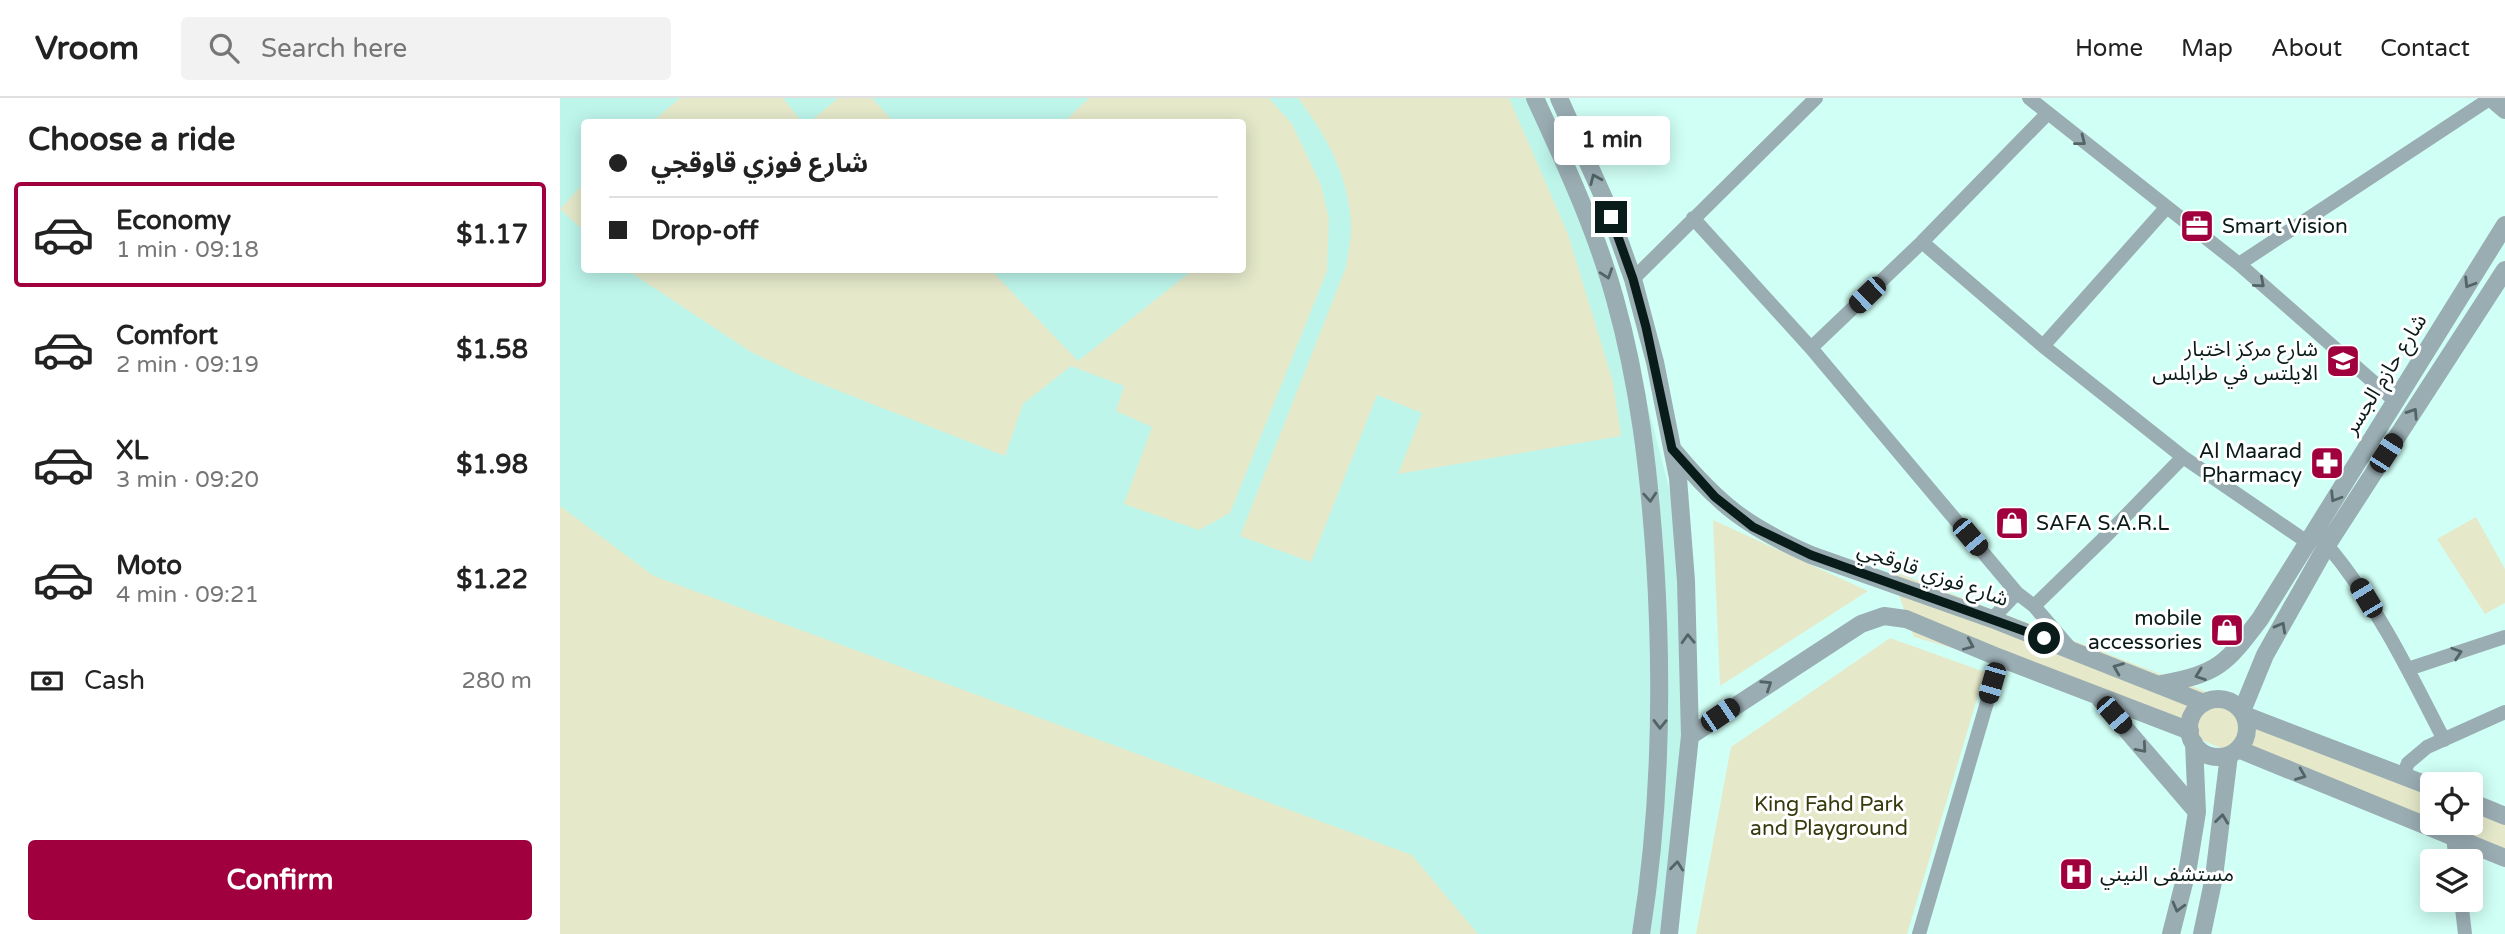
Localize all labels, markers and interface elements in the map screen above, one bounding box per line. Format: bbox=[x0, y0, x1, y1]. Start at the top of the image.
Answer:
search box bbox=[181, 17, 671, 80]
text: Vroom bbox=[35, 29, 139, 68]
icon: search bbox=[205, 29, 243, 67]
text: Search here bbox=[261, 33, 407, 64]
text: Home bbox=[2075, 34, 2143, 63]
text: Map bbox=[2181, 34, 2233, 63]
text: About bbox=[2271, 34, 2342, 63]
text: Contact bbox=[2380, 34, 2470, 63]
callout: 1 min bbox=[1553, 116, 1669, 164]
text: Choose a ride bbox=[28, 121, 235, 159]
text: 1 min bbox=[1581, 126, 1643, 154]
one-way arrow bbox=[2074, 133, 2086, 146]
text: شارع فوزي قاوقجي bbox=[651, 148, 868, 179]
one-way arrow bbox=[1589, 174, 1603, 187]
route end bbox=[1595, 201, 1627, 233]
icon: car bbox=[32, 203, 95, 266]
text: Economy bbox=[116, 205, 231, 236]
office icon: Smart Vision bbox=[2178, 207, 2216, 245]
place label: Smart Vision bbox=[2222, 214, 2348, 239]
text: Drop-off bbox=[651, 215, 758, 246]
text: $1.17 bbox=[456, 219, 528, 250]
text: 1 min · 09:18 bbox=[116, 236, 259, 264]
one-way arrow bbox=[1599, 268, 1613, 280]
car bbox=[1845, 273, 1890, 317]
one-way arrow bbox=[2252, 274, 2265, 287]
one-way arrow bbox=[2464, 275, 2477, 288]
street label: شارع حازم الجسر bbox=[2338, 309, 2435, 442]
icon: car bbox=[32, 318, 95, 381]
text: Comfort bbox=[116, 320, 218, 351]
text: $1.58 bbox=[456, 334, 528, 365]
place label: شارع مركز اختبار الايلتس في طرابلس bbox=[2152, 337, 2318, 389]
school or university icon: شارع مركز اختبار الايلتس في طرابلس bbox=[2324, 342, 2362, 380]
text: 2 min · 09:19 bbox=[116, 351, 259, 379]
one-way arrow bbox=[2404, 407, 2417, 420]
car bbox=[2366, 430, 2407, 476]
icon: car bbox=[32, 433, 95, 496]
text: XL bbox=[116, 435, 148, 466]
place label: Al Maarad Pharmacy bbox=[2199, 439, 2302, 488]
pharmacy icon: Al Maarad Pharmacy bbox=[2308, 444, 2346, 482]
text: $1.98 bbox=[456, 449, 528, 480]
text: 3 min · 09:20 bbox=[116, 466, 259, 494]
one-way arrow bbox=[2331, 489, 2344, 502]
one-way arrow bbox=[1642, 492, 1657, 503]
shop icon: SAFA S.A.R.L bbox=[1993, 504, 2031, 542]
place label: SAFA S.A.R.L bbox=[2036, 511, 2169, 536]
car bbox=[1949, 514, 1992, 560]
street label: شارع فوزي قاوقجي bbox=[1853, 537, 2012, 615]
icon: car bbox=[32, 548, 95, 611]
text: Moto bbox=[116, 550, 182, 581]
text: $1.22 bbox=[456, 564, 528, 595]
car bbox=[2347, 575, 2386, 621]
text: 4 min · 09:21 bbox=[116, 581, 259, 609]
place label: mobile accessories bbox=[2088, 606, 2202, 655]
shop icon: mobile accessories bbox=[2208, 611, 2246, 649]
route start bbox=[2028, 622, 2060, 654]
one-way arrow bbox=[2273, 622, 2286, 635]
one-way arrow bbox=[1680, 634, 1695, 645]
one-way arrow bbox=[1963, 637, 1975, 651]
one-way arrow bbox=[2450, 647, 2462, 662]
car bbox=[1977, 660, 2008, 706]
icon: cash bbox=[28, 662, 66, 700]
one-way arrow bbox=[2113, 662, 2125, 676]
text: Cash bbox=[84, 665, 145, 696]
text: 280 m bbox=[462, 667, 532, 695]
one-way arrow bbox=[2195, 667, 2207, 681]
one-way arrow bbox=[1759, 680, 1772, 693]
car bbox=[2093, 692, 2136, 738]
car bbox=[1697, 695, 1744, 735]
one-way arrow bbox=[1653, 719, 1668, 730]
one-way arrow bbox=[2134, 739, 2146, 752]
one-way arrow bbox=[2295, 766, 2307, 780]
map controls bbox=[2420, 772, 2483, 912]
button: locate bbox=[2420, 772, 2483, 835]
park label: King Fahd Park and Playground bbox=[1750, 792, 1908, 841]
one-way arrow bbox=[2215, 813, 2230, 824]
button: Confirm bbox=[28, 840, 532, 920]
button: layers bbox=[2420, 849, 2483, 912]
hospital icon: مستشفى النيني bbox=[2057, 855, 2095, 893]
one-way arrow bbox=[1669, 860, 1684, 871]
place label: مستشفى النيني bbox=[2100, 862, 2234, 890]
one-way arrow bbox=[2172, 901, 2186, 913]

